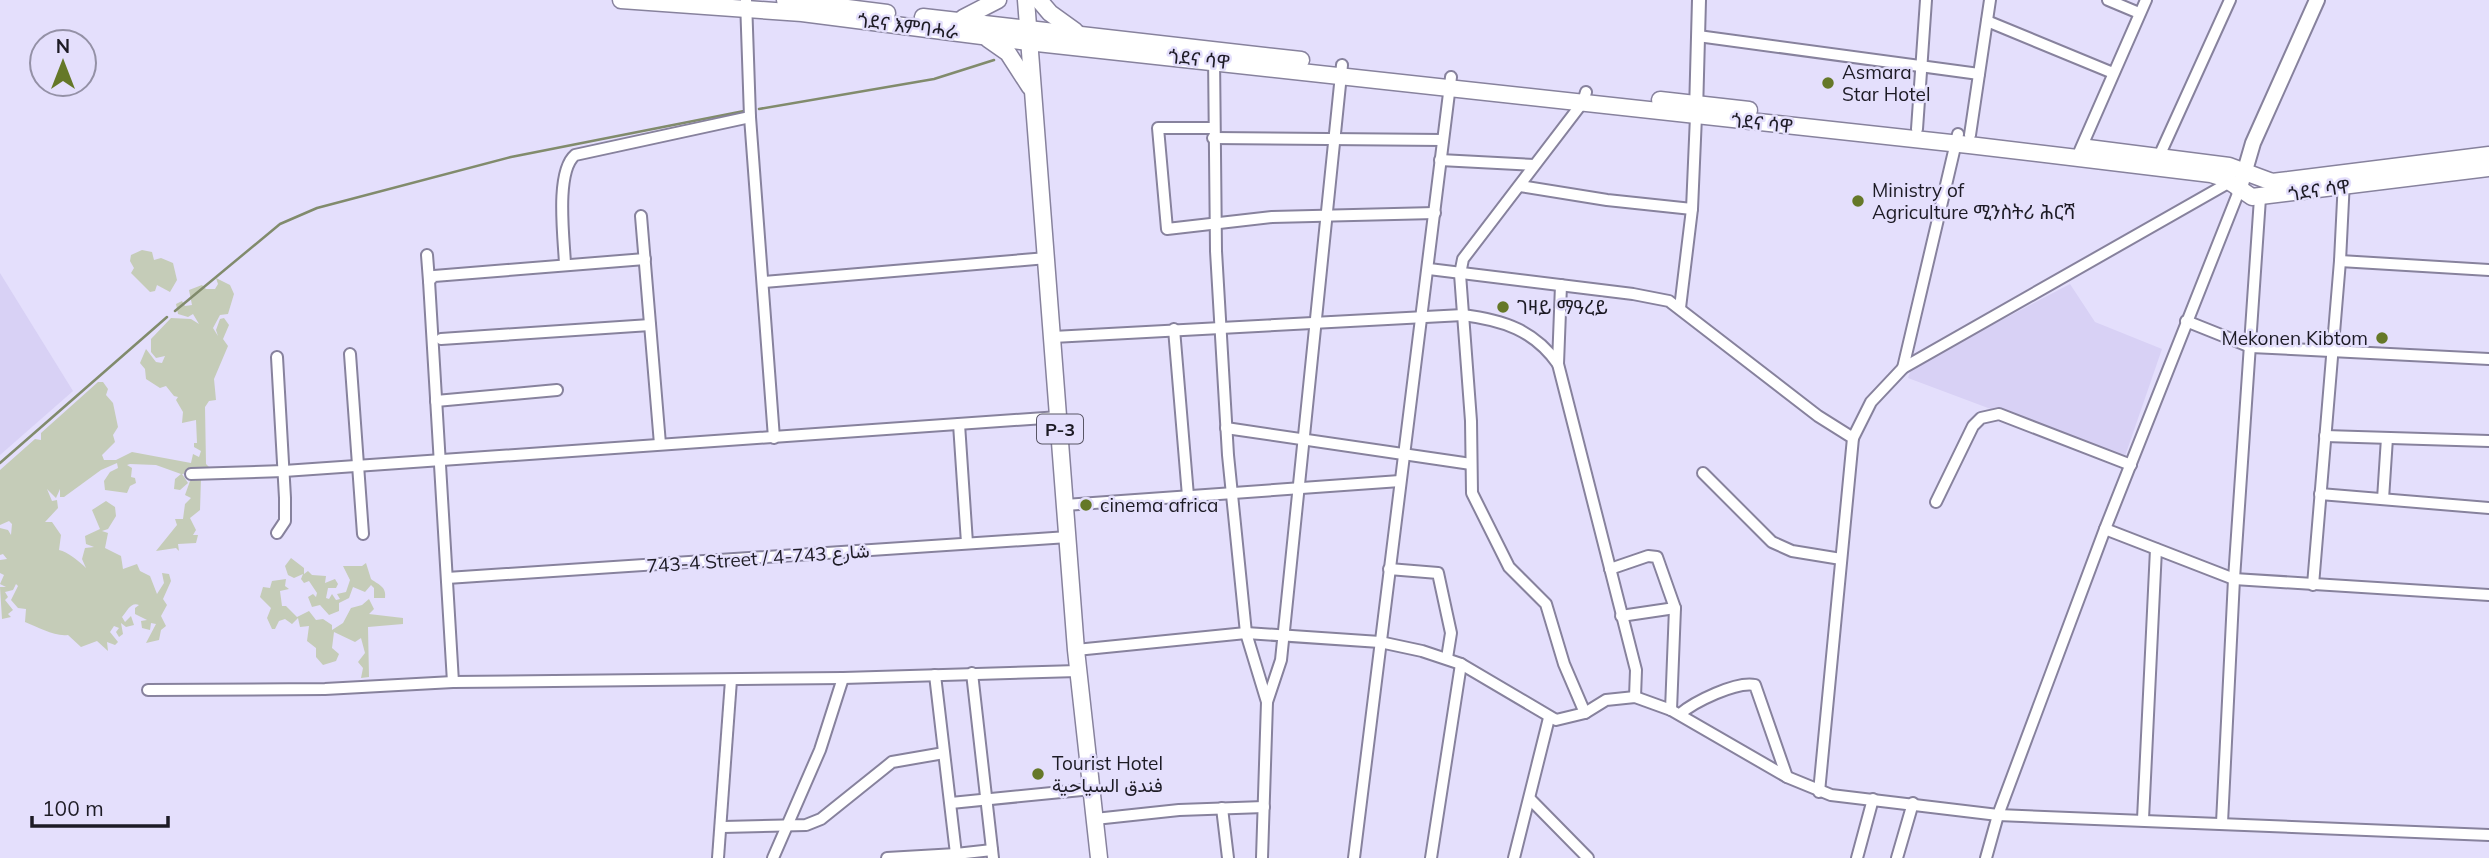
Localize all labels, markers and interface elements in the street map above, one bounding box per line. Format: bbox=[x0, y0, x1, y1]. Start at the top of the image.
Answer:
street label: ጎደና እምባሓራ bbox=[856, 8, 960, 44]
north arrow bbox=[28, 28, 98, 98]
text: N bbox=[56, 34, 70, 58]
street label: ጎደና ሳዋ bbox=[1167, 44, 1231, 74]
place label: Asmara Star Hotel bbox=[1842, 60, 1930, 106]
marker: Asmara Star Hotel bbox=[1820, 75, 1836, 91]
street label: ጎደና ሳዋ bbox=[1730, 108, 1794, 138]
street label: ጎደና ሳዋ bbox=[2287, 174, 2351, 206]
place label: Ministry of Agriculture ሚንስትሪ ሕርሻ bbox=[1872, 178, 2075, 224]
marker: Ministry of Agriculture ሚንስትሪ ሕርሻ bbox=[1850, 193, 1866, 209]
place label: ገዛይ ማዓረይ bbox=[1517, 295, 1608, 319]
marker: ገዛይ ማዓረይ bbox=[1495, 299, 1511, 315]
place label: Mekonen Kibtom bbox=[2221, 326, 2368, 350]
marker: Mekonen Kibtom bbox=[2374, 330, 2390, 346]
road number: P-3 bbox=[1037, 414, 1083, 444]
place label: cinema africa bbox=[1100, 493, 1218, 517]
marker: cinema africa bbox=[1078, 497, 1094, 513]
street label: 743-4 Street / شارع 743-4 bbox=[646, 538, 870, 579]
place label: Tourist Hotel فندق السياحية bbox=[1052, 751, 1163, 797]
marker: Tourist Hotel فندق السياحية bbox=[1030, 766, 1046, 782]
scale bar bbox=[32, 784, 168, 828]
text: 100 m bbox=[42, 795, 104, 821]

